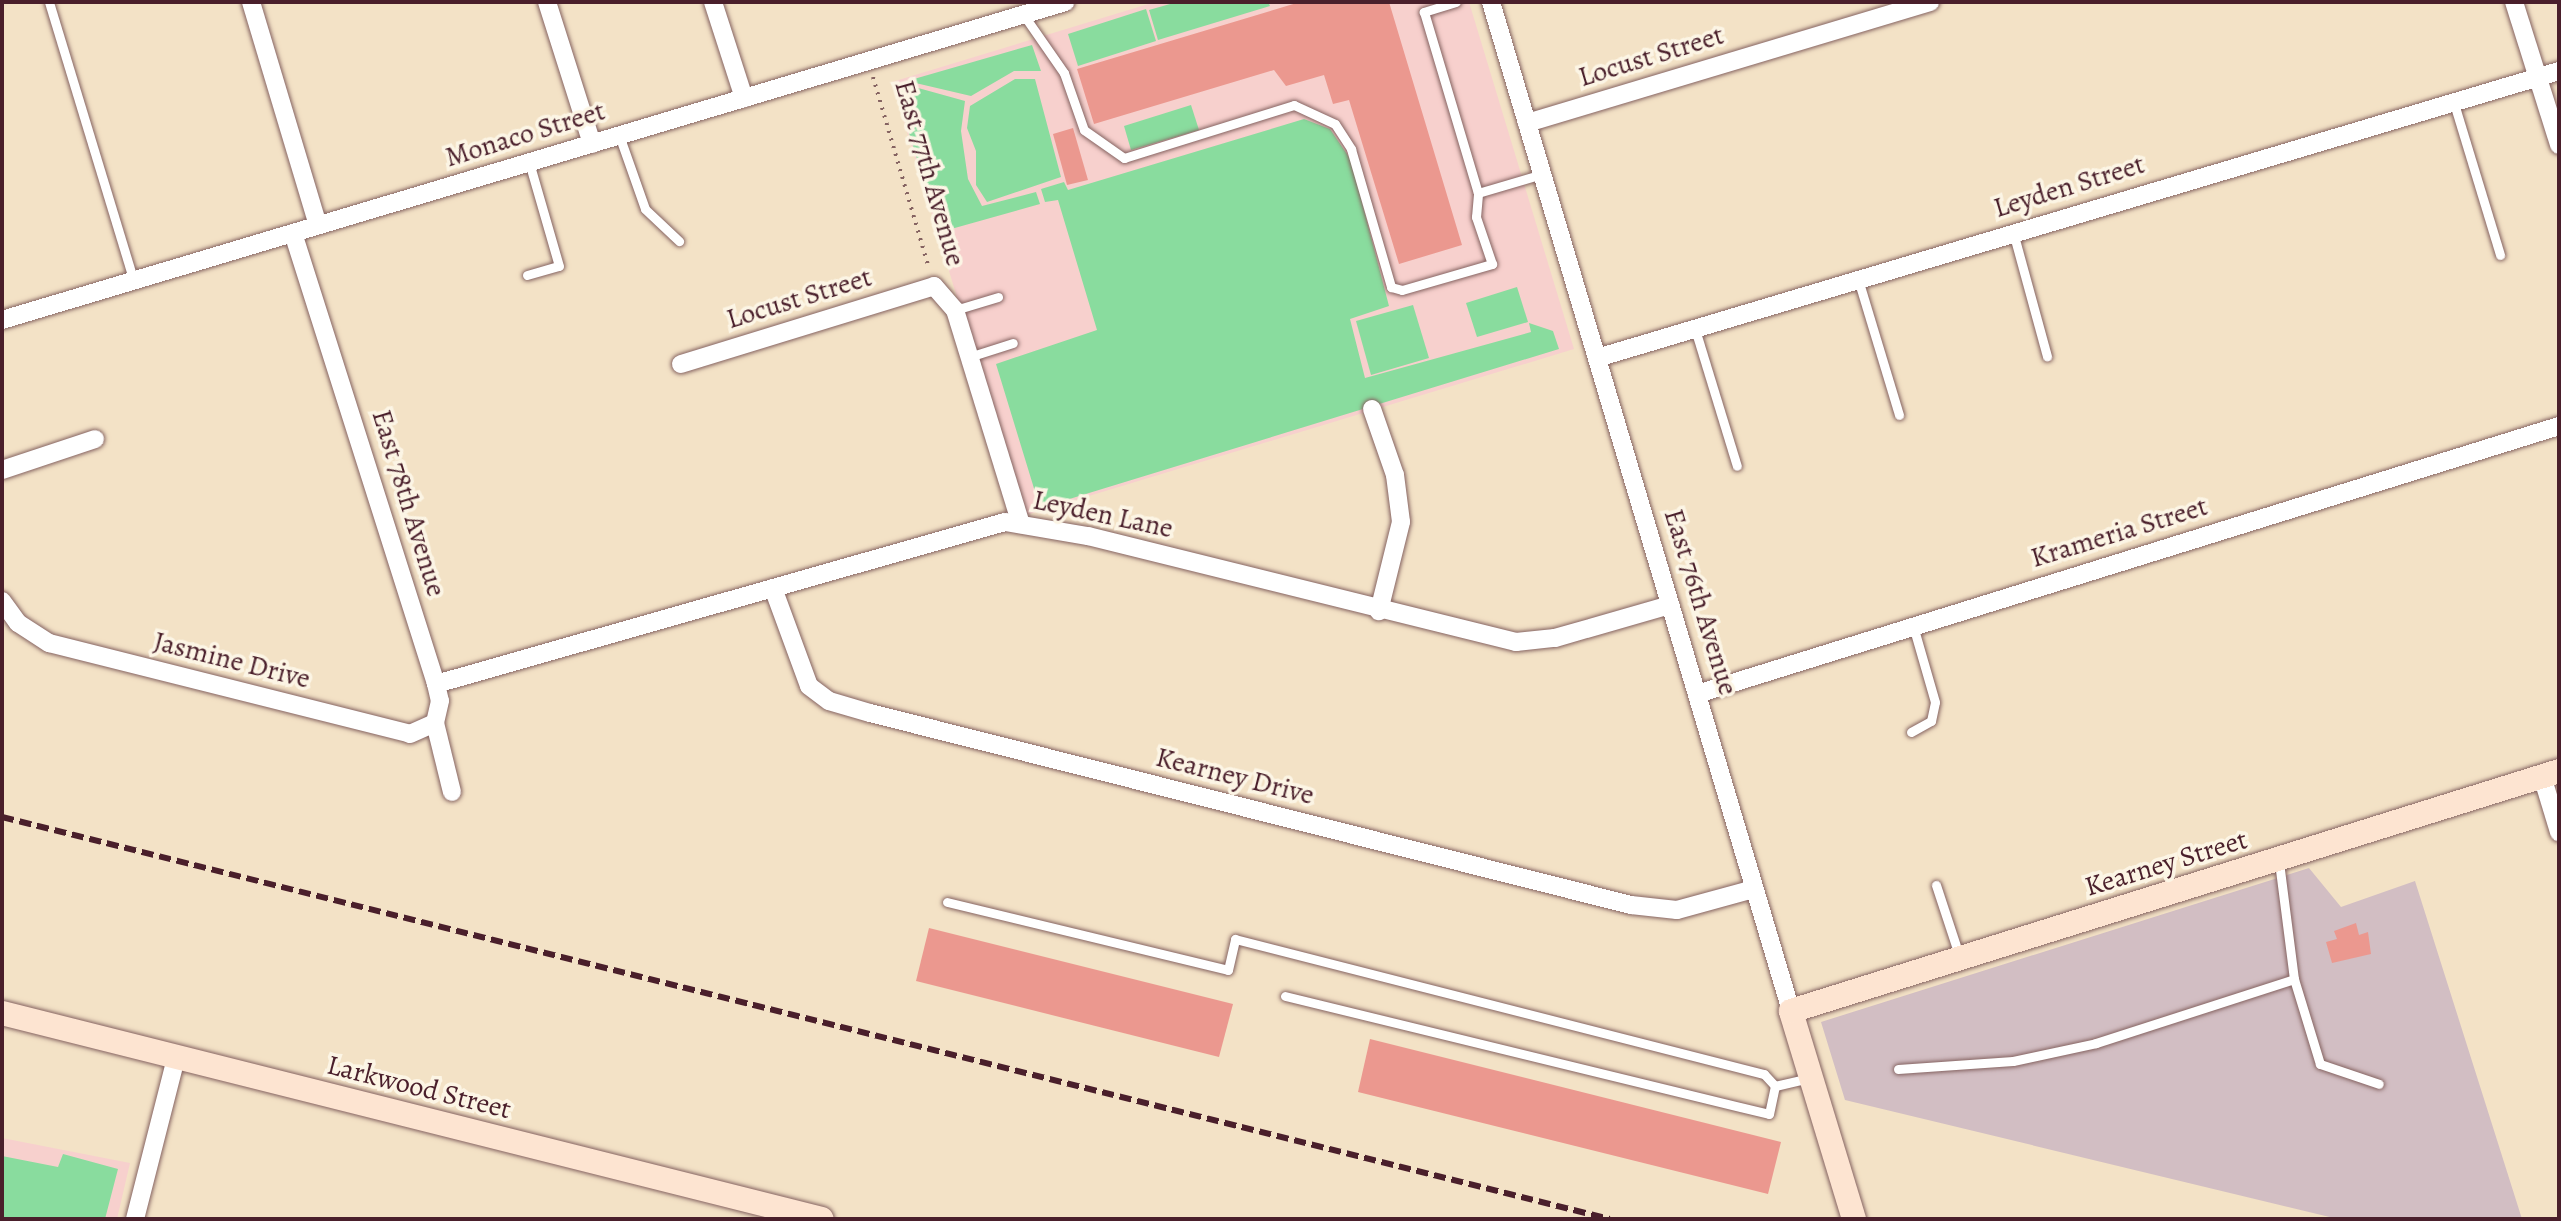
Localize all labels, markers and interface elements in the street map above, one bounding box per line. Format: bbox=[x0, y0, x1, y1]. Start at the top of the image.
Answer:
street label: Locust Street bbox=[1574, 18, 1728, 94]
street label: East 77th Avenue bbox=[887, 76, 973, 270]
street label: Monaco Street bbox=[441, 94, 609, 174]
street label: Leyden Street bbox=[1989, 147, 2149, 225]
street label: Locust Street bbox=[722, 260, 876, 336]
street label: East 78th Avenue bbox=[365, 406, 453, 600]
street label: Leyden Lane bbox=[1030, 483, 1176, 545]
street label: Krameria Street bbox=[2027, 489, 2211, 575]
street label: East 76th Avenue bbox=[1657, 505, 1745, 699]
street label: Jasmine Drive bbox=[150, 624, 314, 696]
street label: Kearney Drive bbox=[1152, 740, 1318, 812]
street label: Kearney Street bbox=[2081, 822, 2251, 904]
street label: Larkwood Street bbox=[323, 1048, 515, 1126]

